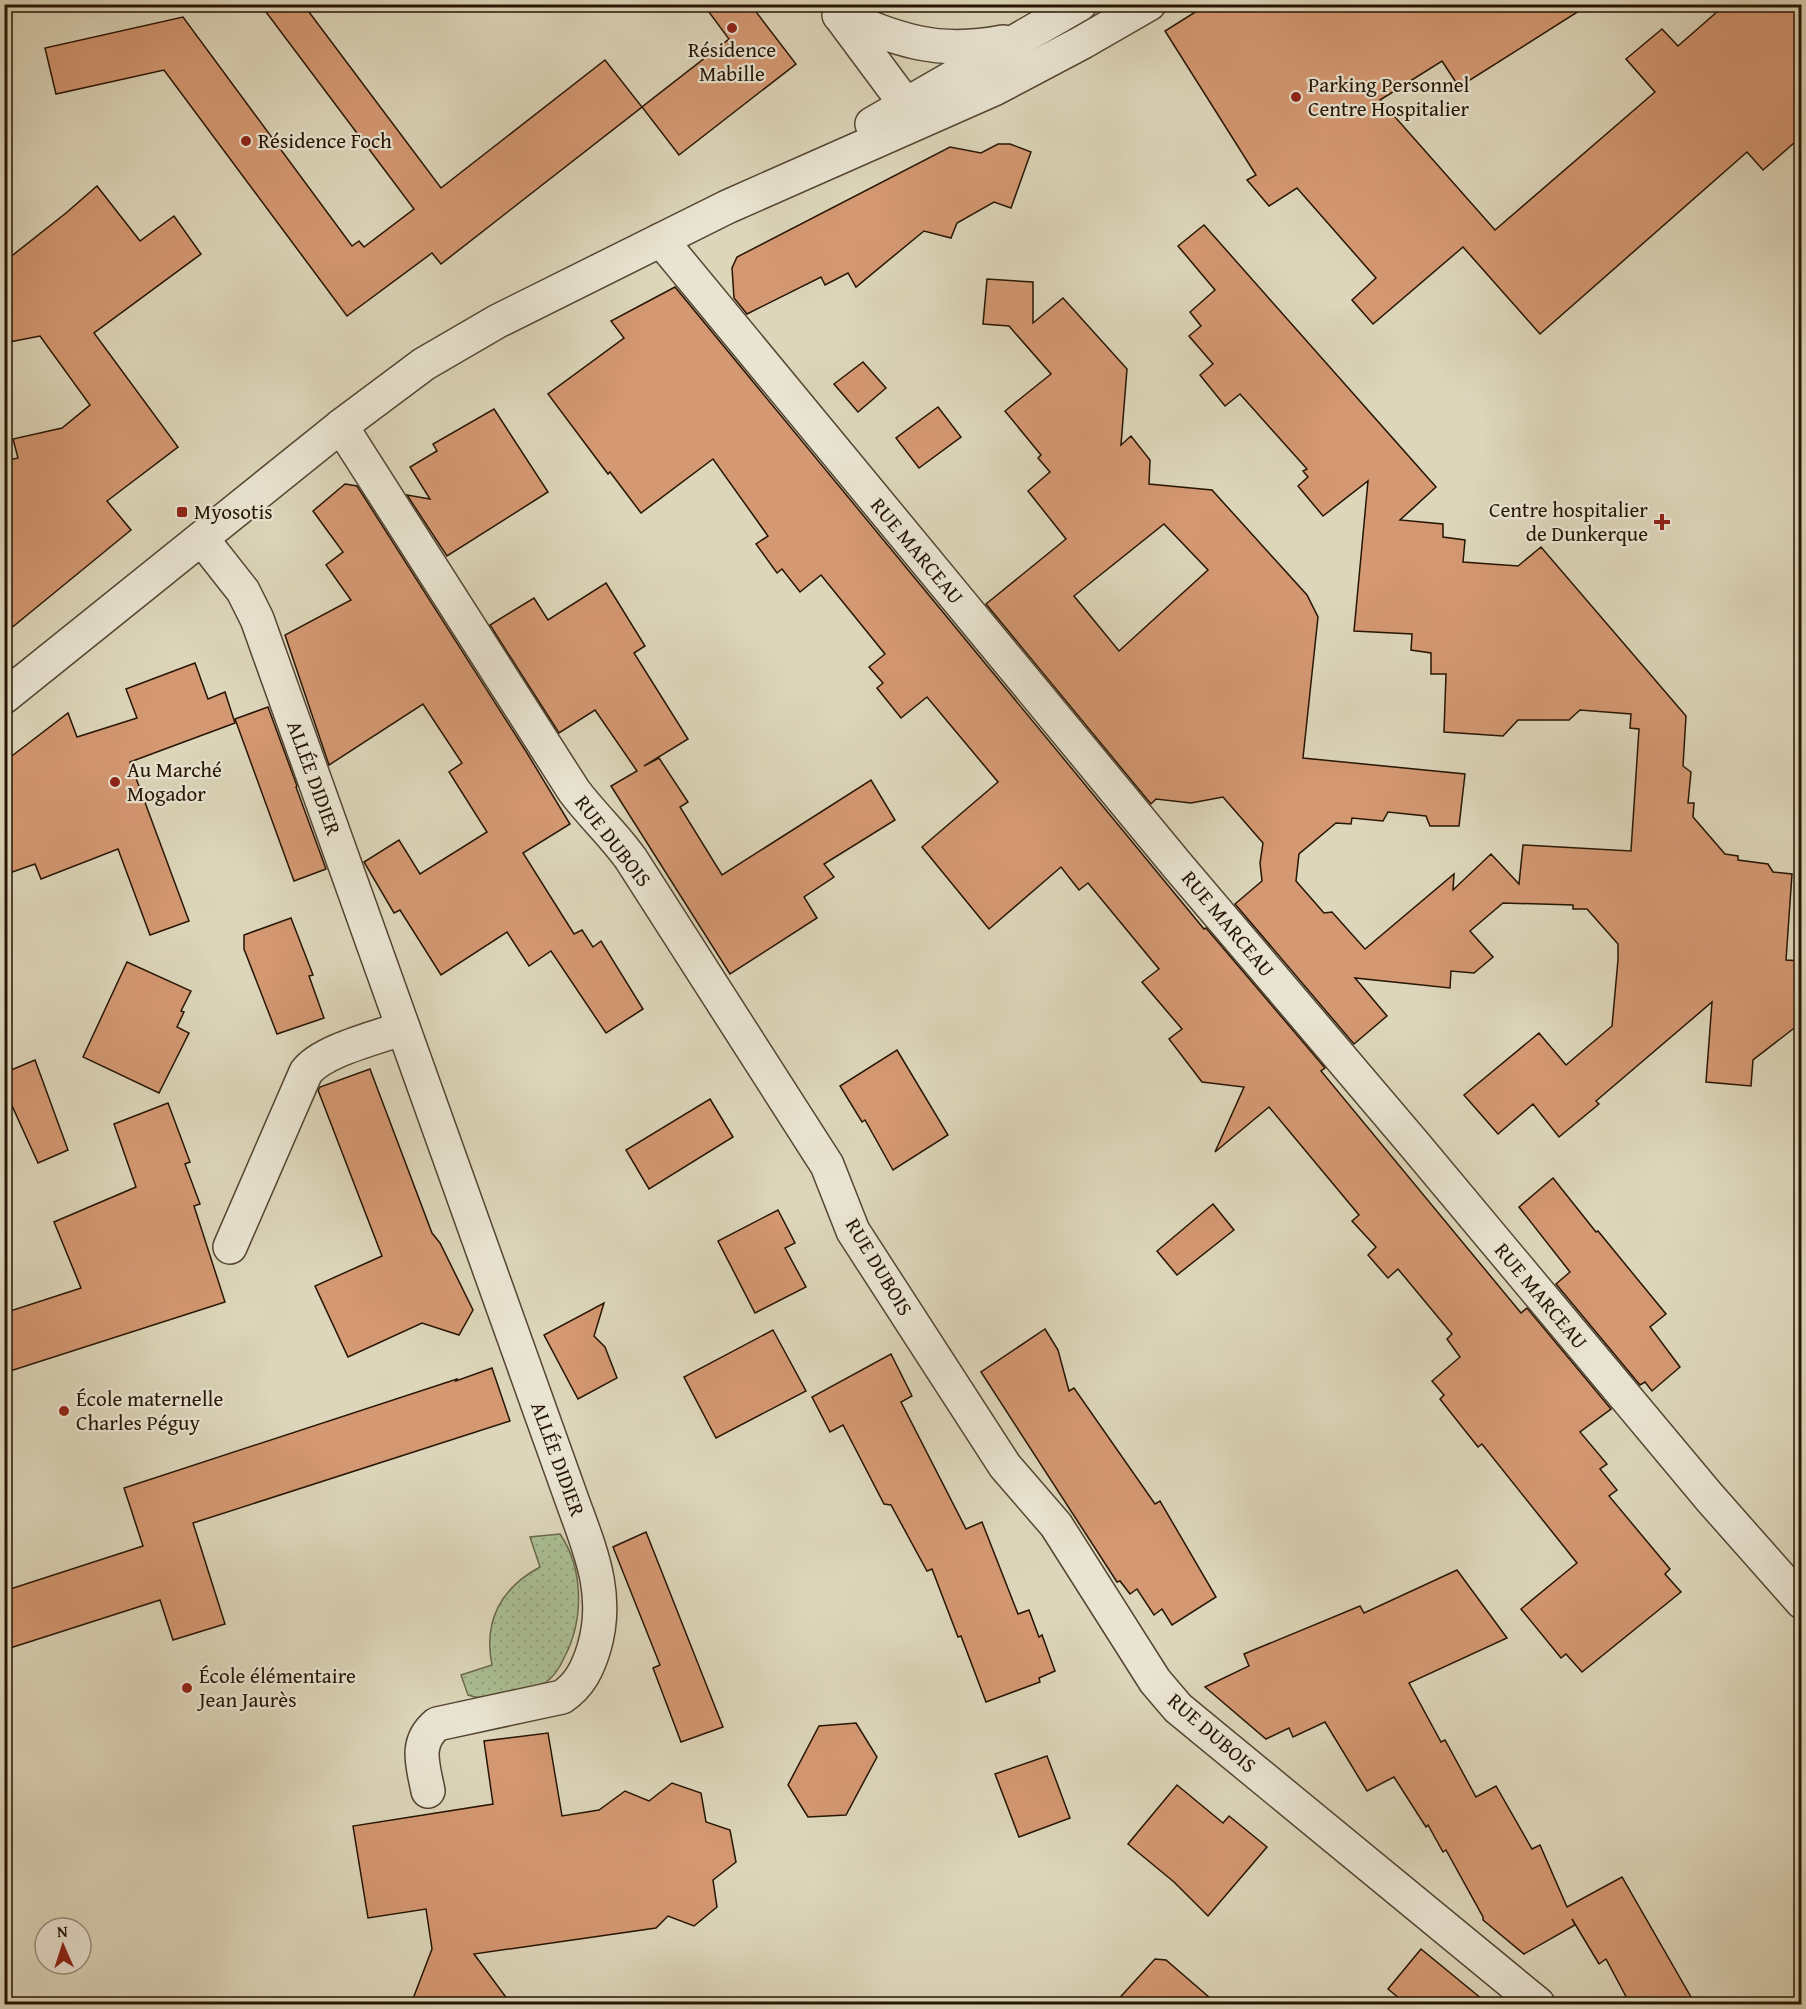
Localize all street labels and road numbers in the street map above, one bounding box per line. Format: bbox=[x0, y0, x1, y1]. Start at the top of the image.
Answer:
street label: RUE MARCEAU bbox=[863, 491, 971, 611]
street label: ALLÉE DIDIER bbox=[279, 716, 350, 840]
street label: RUE DUBOIS bbox=[568, 788, 659, 893]
street label: RUE MARCEAU bbox=[1174, 864, 1282, 984]
street label: RUE DUBOIS bbox=[838, 1212, 921, 1322]
street label: RUE MARCEAU bbox=[1487, 1236, 1595, 1356]
street label: ALLÉE DIDIER bbox=[523, 1397, 594, 1521]
street label: RUE DUBOIS bbox=[1161, 1685, 1264, 1780]

